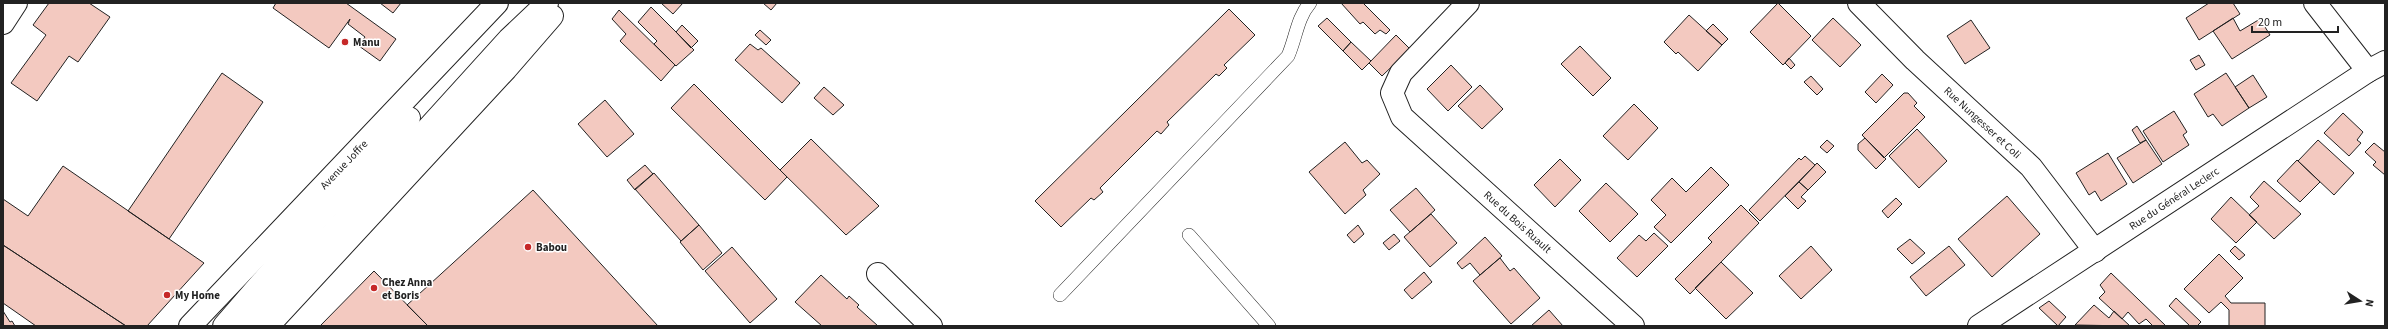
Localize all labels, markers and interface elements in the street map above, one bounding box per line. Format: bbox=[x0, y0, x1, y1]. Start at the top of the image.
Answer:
scale bar bbox=[2252, 8, 2338, 34]
text: 20 m bbox=[2258, 14, 2282, 31]
place label: Manu bbox=[353, 35, 380, 50]
marker: Manu bbox=[340, 37, 350, 47]
street label: Rue Nungesser et Coli bbox=[1941, 83, 2024, 162]
street label: Avenue Joffre bbox=[317, 136, 371, 192]
street label: Rue du Général Leclerc bbox=[2126, 163, 2222, 233]
street label: Rue du Bois Ruault bbox=[1481, 187, 1555, 257]
place label: Babou bbox=[536, 240, 567, 255]
marker: Babou bbox=[523, 242, 533, 252]
place label: Chez Anna et Boris bbox=[382, 275, 432, 303]
north arrow bbox=[2340, 281, 2380, 321]
marker: Chez Anna et Boris bbox=[369, 283, 379, 293]
place label: My Home bbox=[175, 288, 220, 303]
marker: My Home bbox=[162, 290, 172, 300]
text: N bbox=[2361, 298, 2377, 308]

